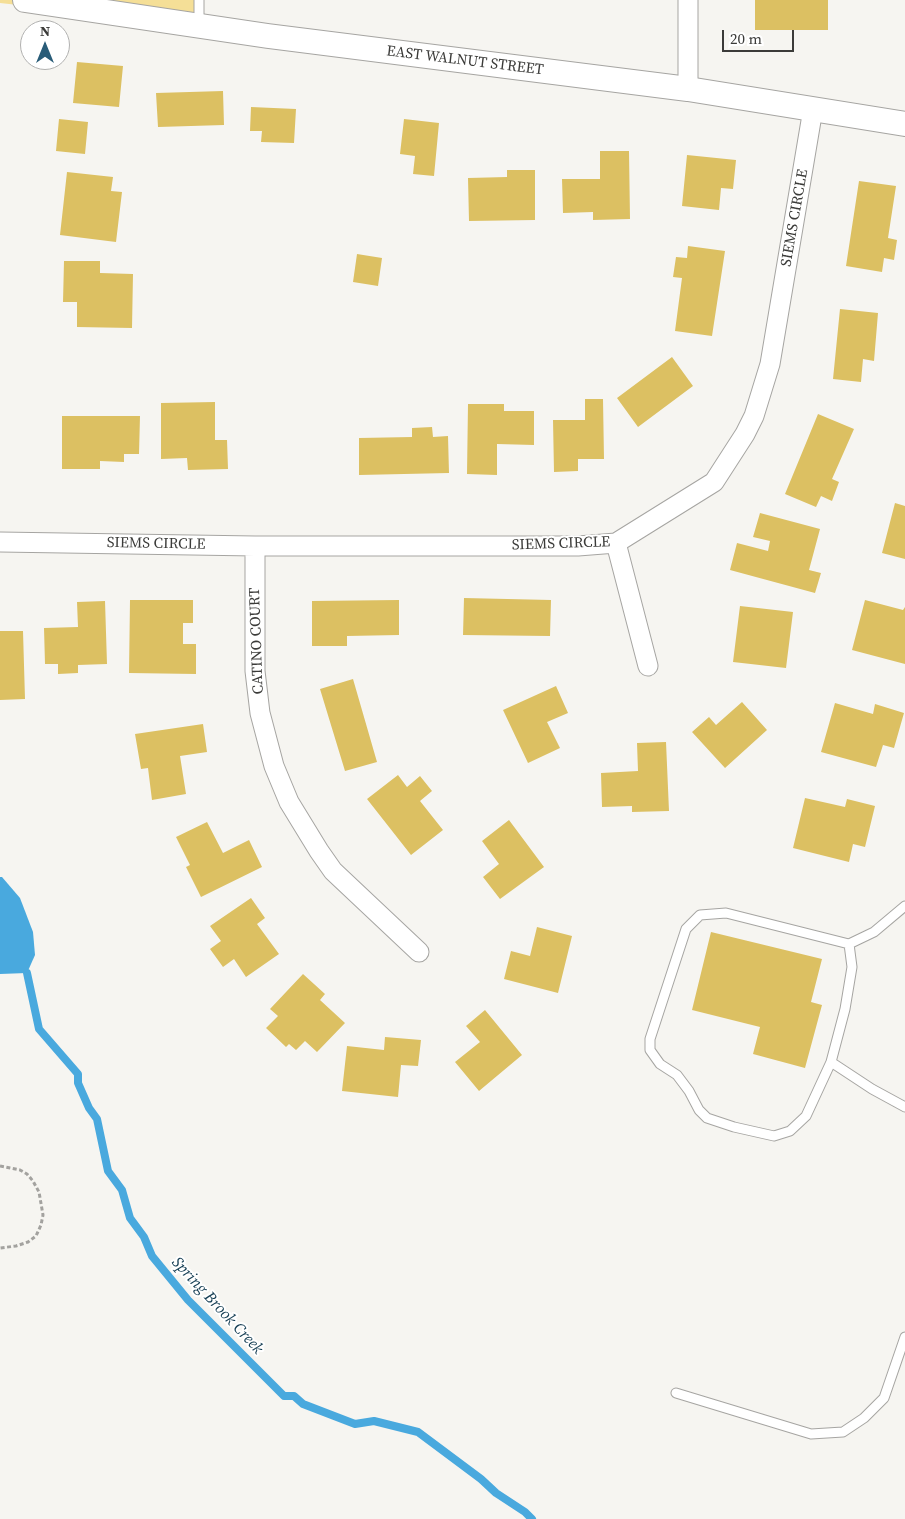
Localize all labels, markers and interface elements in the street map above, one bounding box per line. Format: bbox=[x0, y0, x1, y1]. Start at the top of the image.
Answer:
north arrow bbox=[20, 20, 70, 70]
scale bar bbox=[725, 20, 798, 52]
text: N bbox=[40, 21, 50, 41]
text: 20 m bbox=[730, 28, 762, 49]
street label: EAST WALNUT STREET bbox=[385, 42, 545, 80]
street label: SIEMS CIRCLE bbox=[778, 168, 812, 268]
street label: SIEMS CIRCLE bbox=[511, 533, 611, 555]
street label: SIEMS CIRCLE bbox=[107, 534, 205, 554]
street label: CATINO COURT bbox=[246, 587, 268, 695]
water label: Spring Brook Creek bbox=[167, 1253, 267, 1359]

